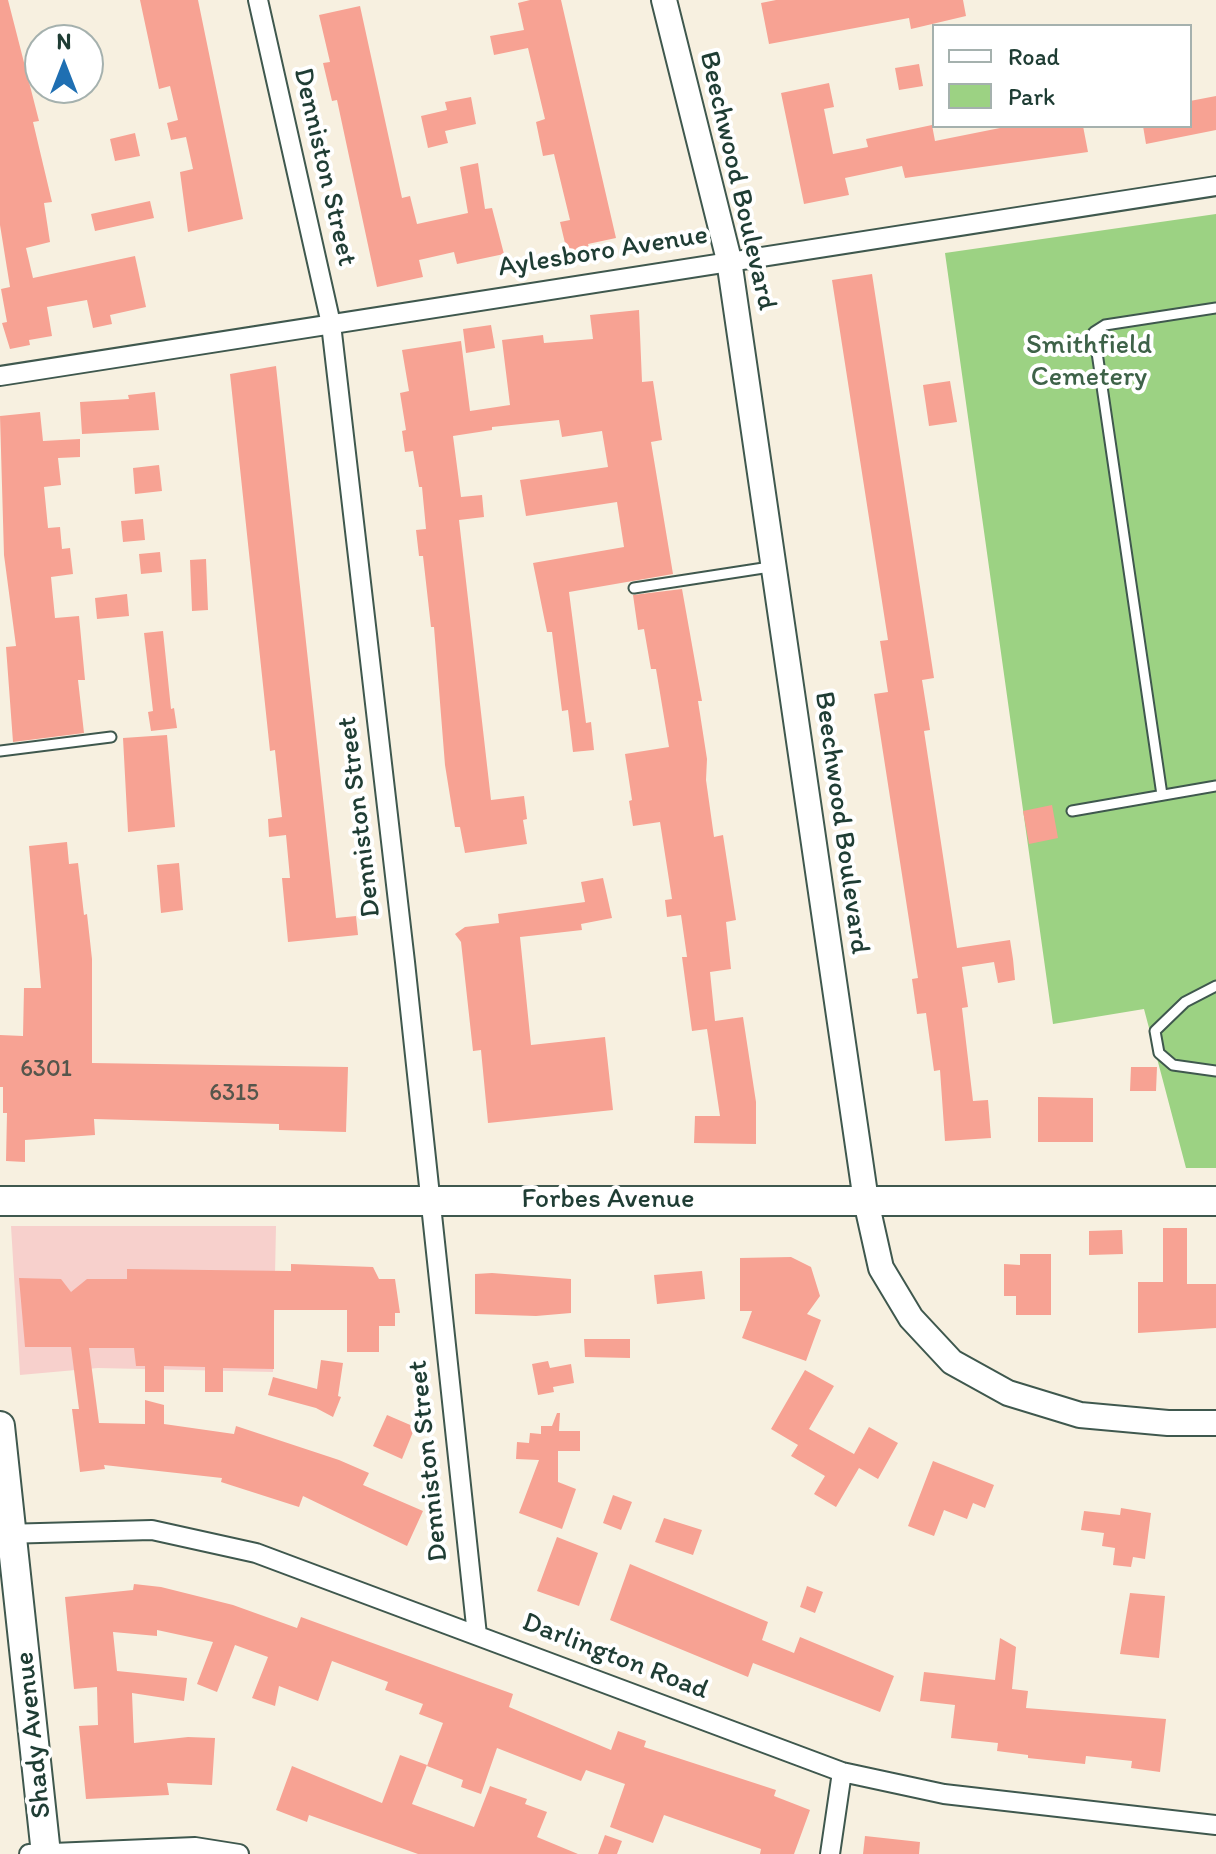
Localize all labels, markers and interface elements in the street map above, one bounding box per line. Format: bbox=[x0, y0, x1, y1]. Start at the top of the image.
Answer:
north arrow bbox=[24, 24, 104, 104]
legend bbox=[932, 24, 1192, 128]
text: N bbox=[57, 28, 71, 55]
text: Road bbox=[1008, 42, 1060, 71]
street label: Beechwood Boulevard bbox=[691, 48, 783, 314]
street label: Denniston Street bbox=[285, 65, 363, 269]
text: Park bbox=[1008, 82, 1055, 111]
street label: Aylesboro Avenue bbox=[496, 219, 710, 285]
park label: Smithfield Cemetery bbox=[1026, 329, 1152, 395]
street label: Beechwood Boulevard bbox=[806, 690, 876, 956]
street label: Denniston Street bbox=[331, 715, 389, 919]
house number: 6301 bbox=[20, 1056, 72, 1084]
house number: 6315 bbox=[209, 1080, 259, 1108]
street label: Forbes Avenue bbox=[521, 1183, 695, 1217]
street label: Denniston Street bbox=[402, 1359, 456, 1563]
street label: Darlington Road bbox=[517, 1606, 713, 1708]
street label: Shady Avenue bbox=[9, 1650, 59, 1820]

